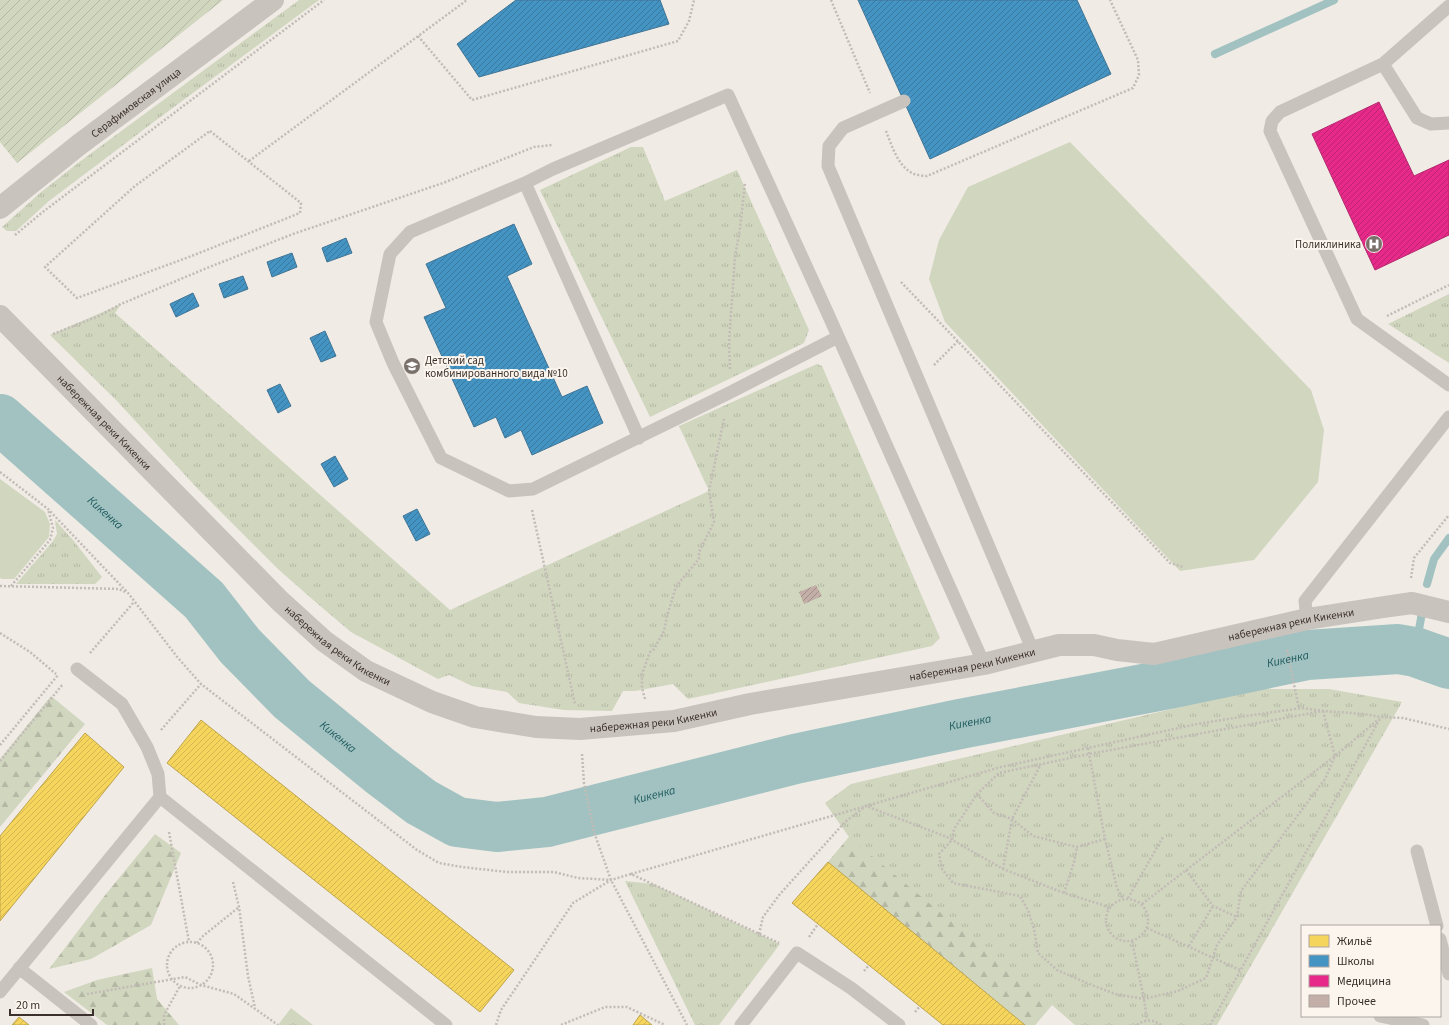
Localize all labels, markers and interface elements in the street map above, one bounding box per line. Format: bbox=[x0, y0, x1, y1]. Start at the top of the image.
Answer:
street label: Серафимовская улица bbox=[88, 64, 184, 141]
hospital icon: Поликлиника bbox=[1364, 234, 1384, 254]
place label: Поликлиника bbox=[1295, 237, 1361, 252]
place label: Детский сад комбинированного вида №10 bbox=[425, 353, 568, 381]
school or university icon: Детский сад комбинированного вида №10 bbox=[402, 356, 422, 376]
street label: набережная реки Кикенки bbox=[54, 372, 154, 474]
water label: Кикенка bbox=[83, 492, 127, 534]
street label: набережная реки Кикенки bbox=[281, 602, 393, 690]
street label: набережная реки Кикенки bbox=[1227, 605, 1355, 645]
street label: набережная реки Кикенки bbox=[908, 644, 1037, 685]
water label: Кикенка bbox=[1265, 647, 1311, 672]
street label: набережная реки Кикенки bbox=[589, 705, 719, 736]
water label: Кикенка bbox=[947, 710, 993, 735]
water label: Кикенка bbox=[316, 717, 360, 758]
water label: Кикенка bbox=[632, 782, 678, 809]
legend bbox=[1301, 925, 1441, 1017]
text: Жильё bbox=[1337, 933, 1372, 950]
text: Школы bbox=[1337, 953, 1374, 970]
text: Медицина bbox=[1337, 973, 1391, 990]
scale bar bbox=[10, 991, 93, 1017]
text: Прочее bbox=[1337, 993, 1376, 1010]
text: 20 m bbox=[16, 997, 40, 1014]

